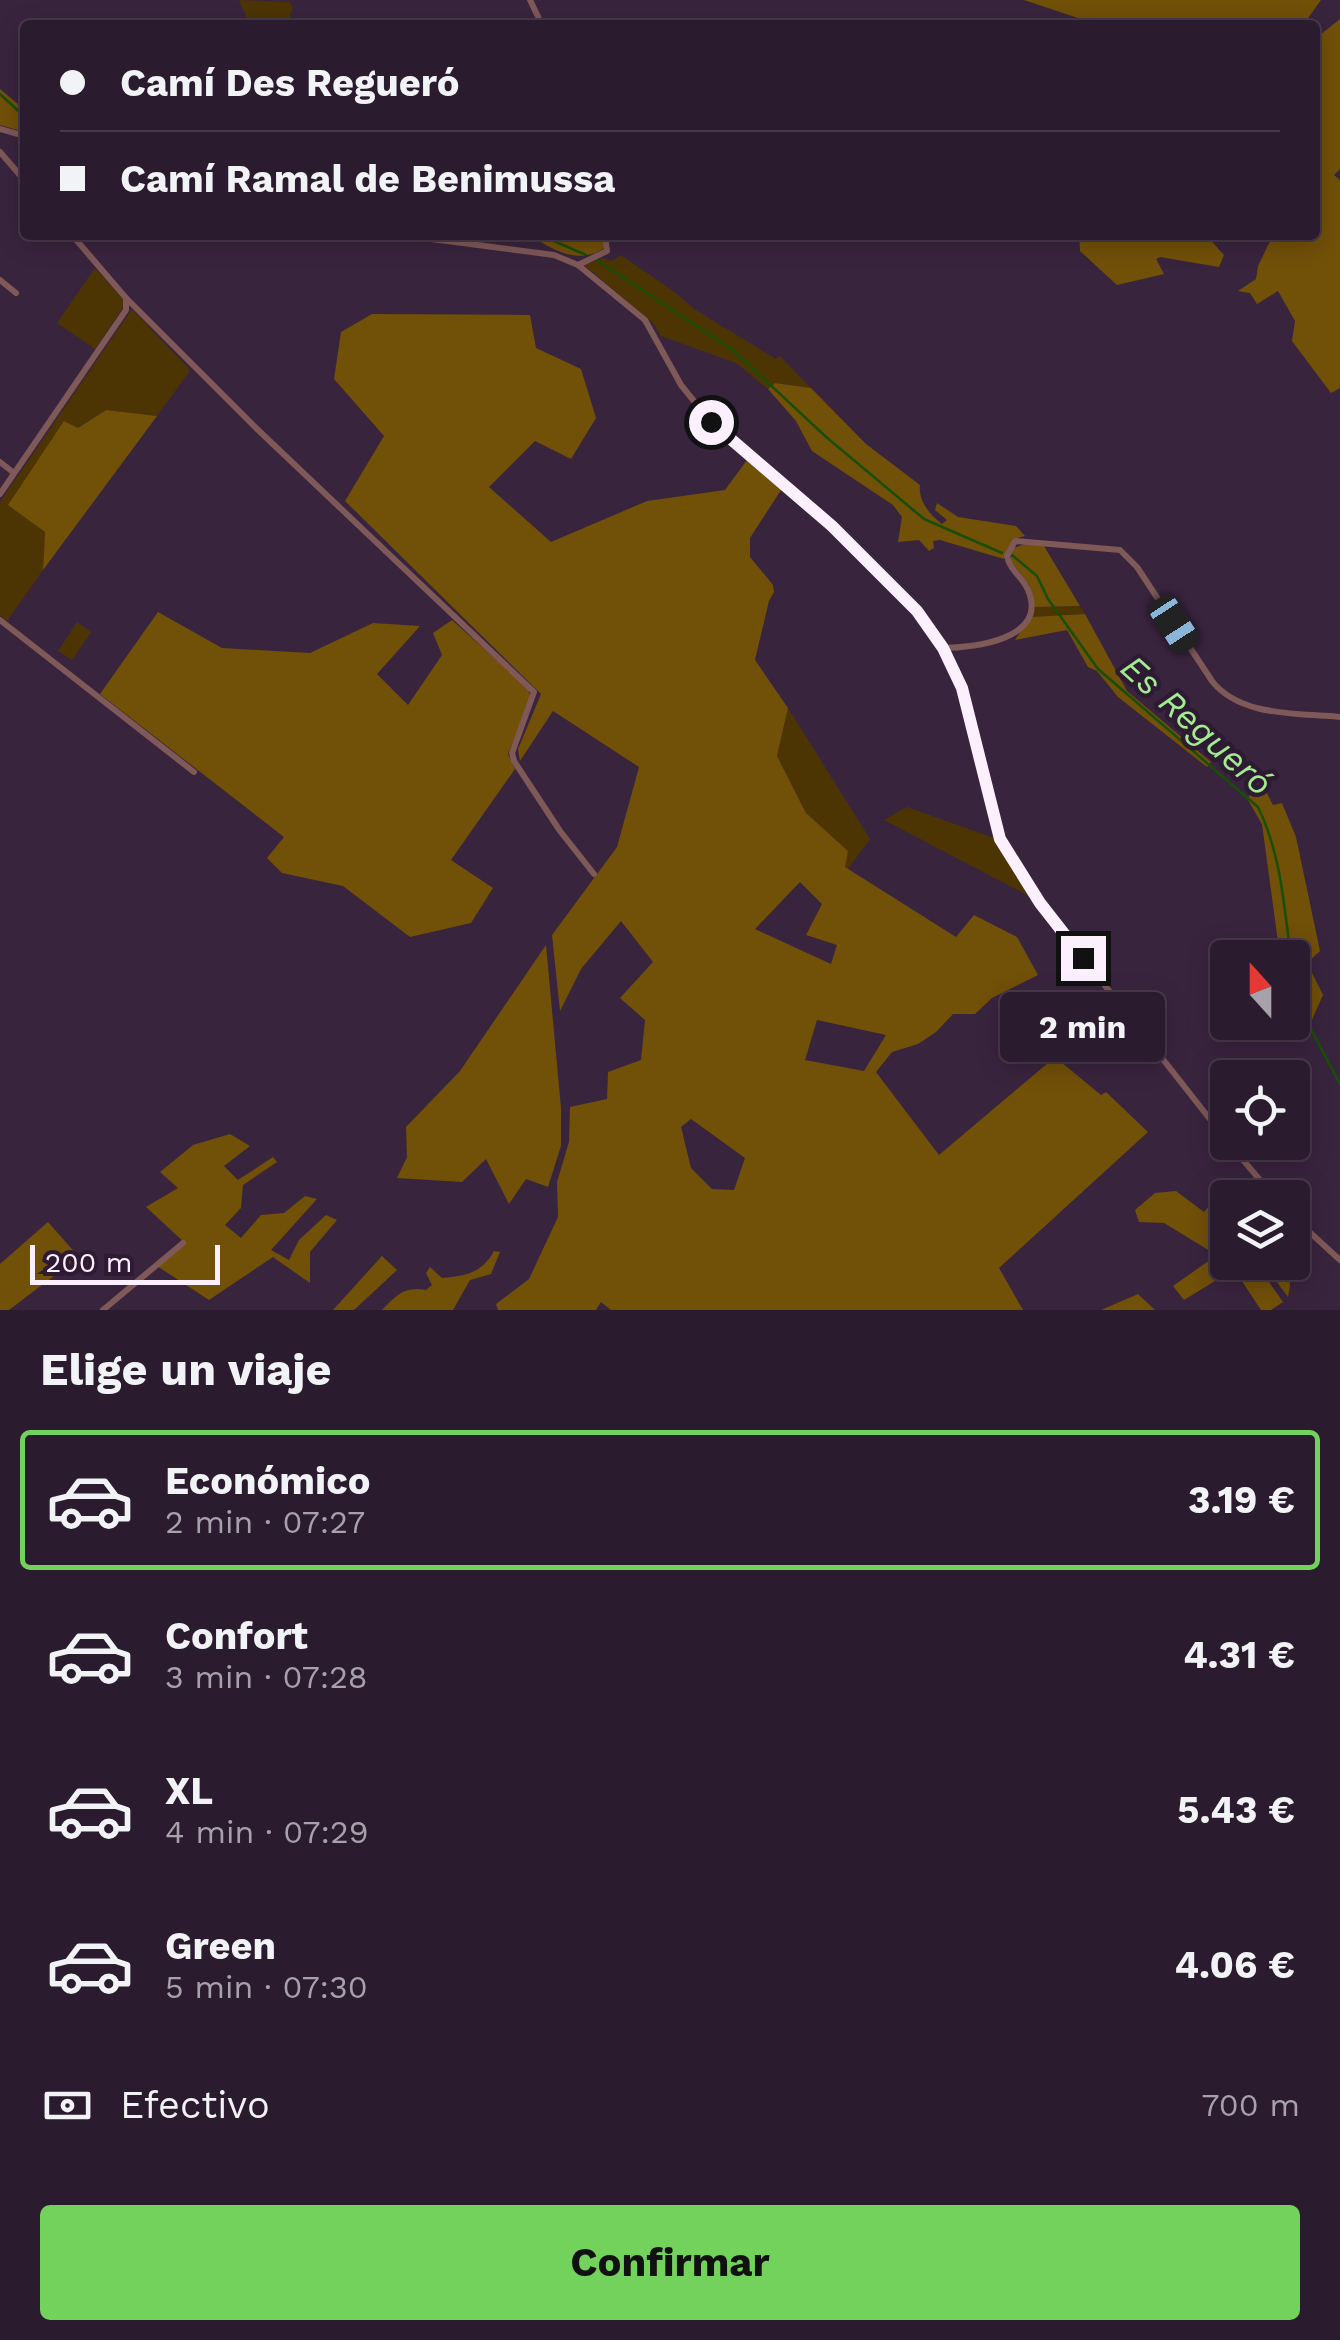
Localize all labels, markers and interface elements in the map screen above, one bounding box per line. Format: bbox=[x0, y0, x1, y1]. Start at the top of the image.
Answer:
text: Camí Des Regueró bbox=[120, 61, 460, 105]
text: Camí Ramal de Benimussa bbox=[120, 157, 615, 201]
route start bbox=[689, 400, 734, 445]
car bbox=[1145, 591, 1203, 657]
water label: Es Regueró bbox=[1113, 646, 1281, 804]
route end bbox=[1061, 936, 1106, 981]
north arrow bbox=[1210, 940, 1310, 1040]
map controls bbox=[1210, 940, 1310, 1280]
callout: 2 min bbox=[1000, 993, 1166, 1063]
text: 2 min bbox=[1039, 1008, 1126, 1046]
button: locate bbox=[1210, 1060, 1310, 1160]
button: layers bbox=[1210, 1180, 1310, 1280]
scale bar bbox=[30, 1240, 220, 1284]
text: 200 m bbox=[45, 1246, 132, 1279]
text: Elige un viaje bbox=[40, 1343, 332, 1396]
icon: car bbox=[45, 1455, 135, 1545]
text: Económico bbox=[165, 1459, 370, 1503]
text: 3.19 € bbox=[1188, 1478, 1295, 1522]
text: 2 min · 07:27 bbox=[165, 1503, 365, 1541]
icon: car bbox=[45, 1610, 135, 1700]
text: Confort bbox=[165, 1614, 308, 1658]
text: 4.31 € bbox=[1183, 1633, 1295, 1677]
text: 3 min · 07:28 bbox=[165, 1658, 368, 1696]
icon: car bbox=[45, 1765, 135, 1855]
text: XL bbox=[165, 1769, 213, 1813]
text: 5.43 € bbox=[1177, 1788, 1295, 1832]
text: 4 min · 07:29 bbox=[165, 1813, 368, 1851]
icon: car bbox=[45, 1920, 135, 2010]
text: Green bbox=[165, 1924, 276, 1968]
text: 4.06 € bbox=[1175, 1943, 1295, 1987]
text: 5 min · 07:30 bbox=[165, 1968, 368, 2006]
icon: cash bbox=[40, 2078, 95, 2133]
text: Efectivo bbox=[120, 2083, 270, 2127]
text: 700 m bbox=[1201, 2086, 1300, 2124]
button: Confirmar bbox=[40, 2205, 1300, 2320]

